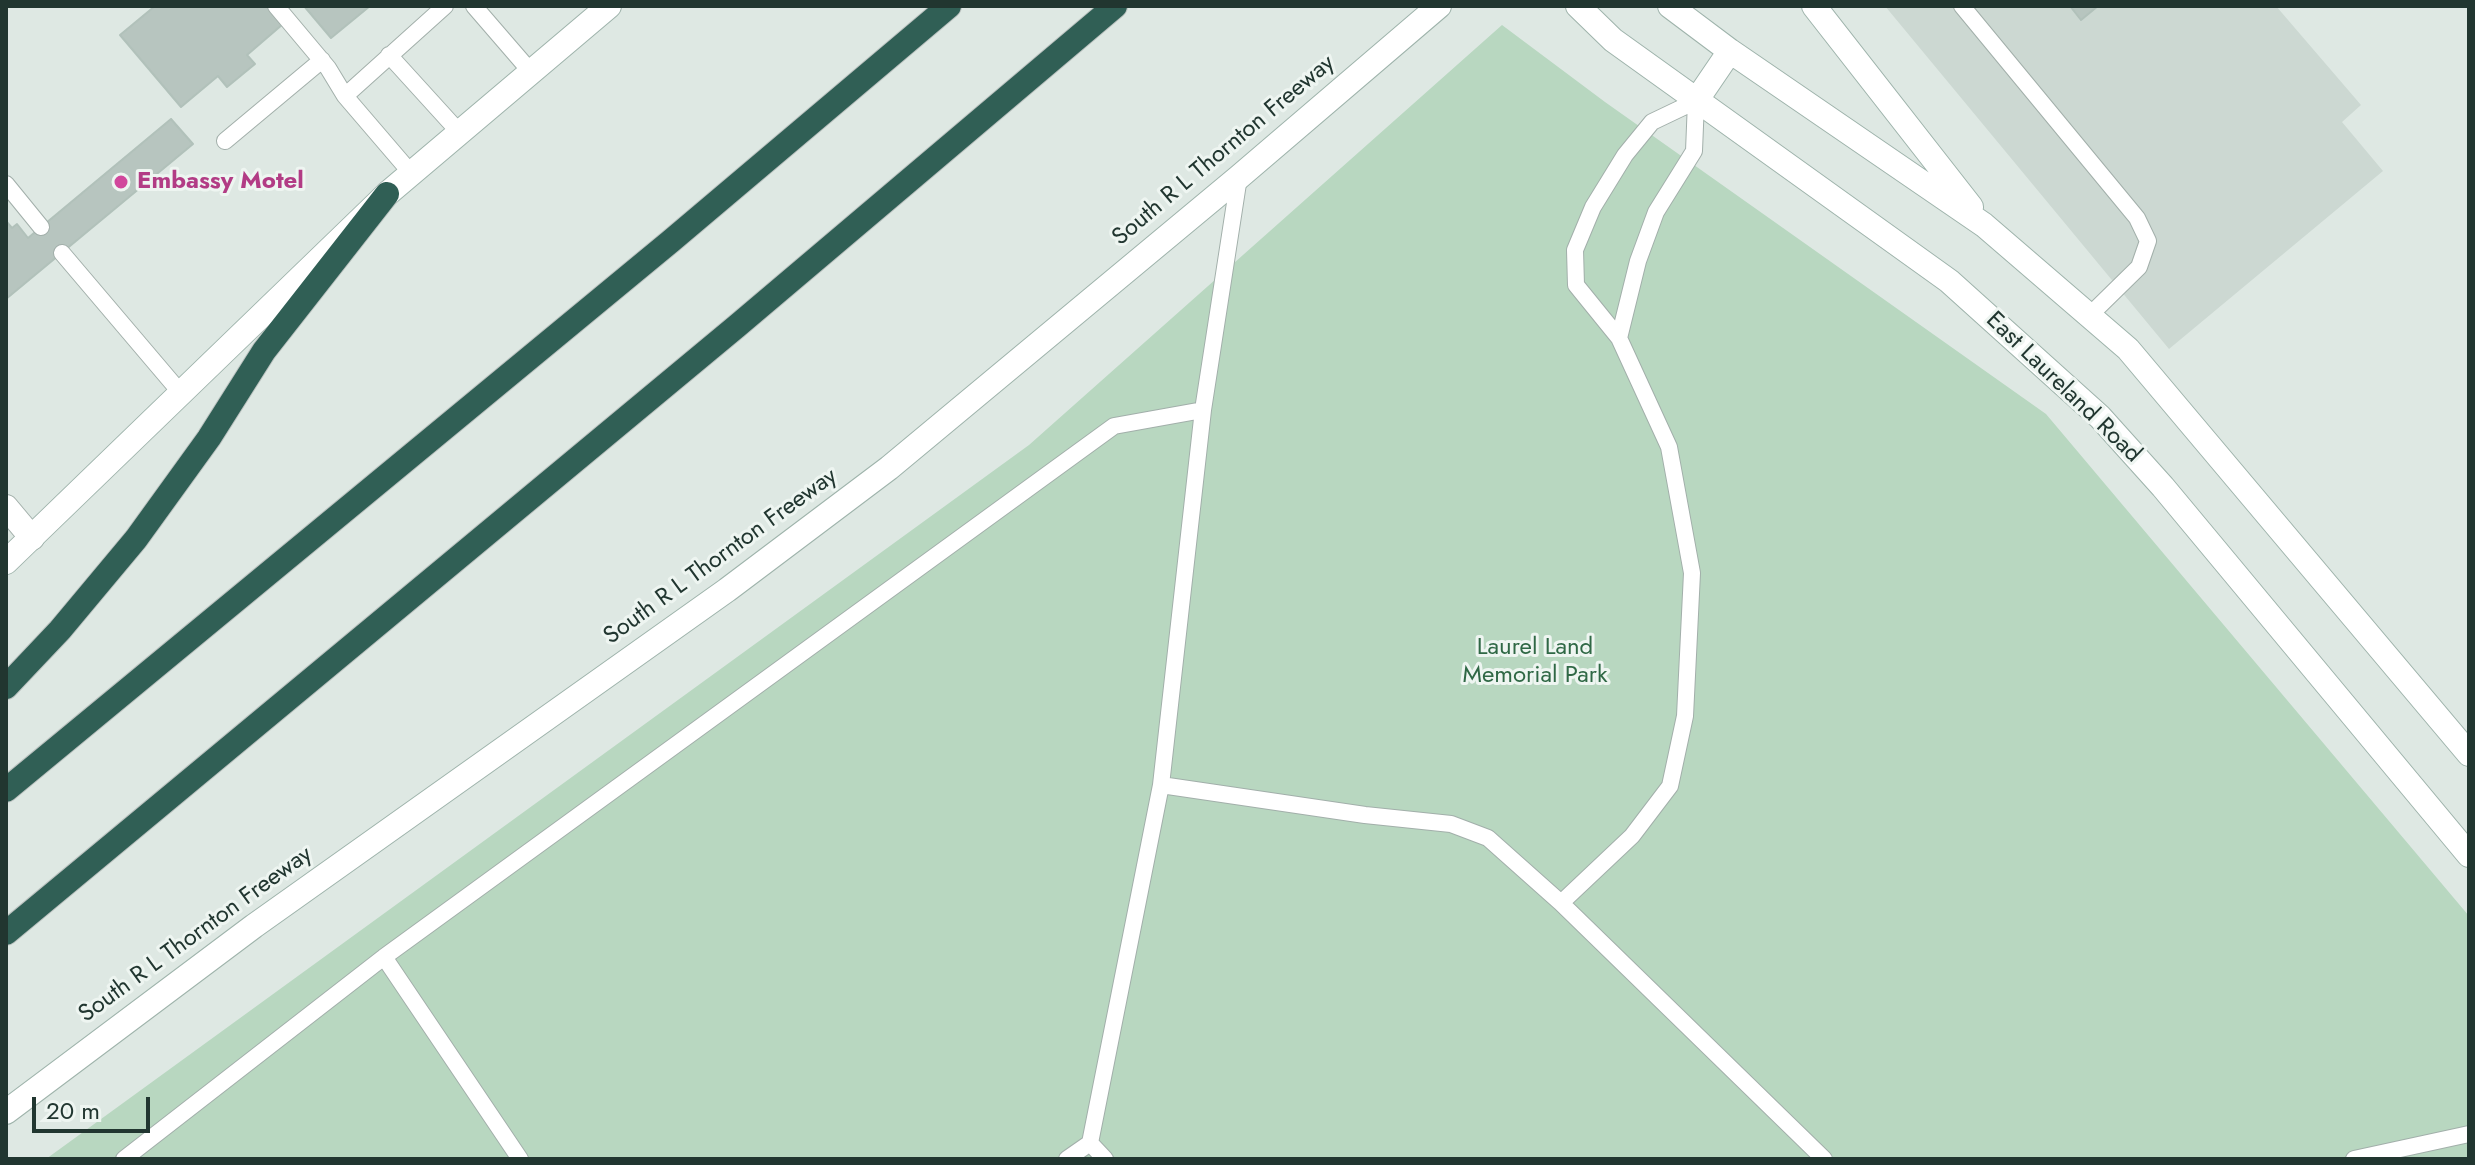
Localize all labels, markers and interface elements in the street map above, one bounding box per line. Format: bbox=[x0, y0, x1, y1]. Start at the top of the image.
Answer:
street label: South R L Thornton Freeway bbox=[1107, 50, 1341, 252]
place label: Embassy Motel bbox=[137, 168, 304, 196]
marker: Embassy Motel bbox=[112, 173, 130, 191]
street label: East Laureland Road bbox=[1979, 306, 2147, 470]
street label: South R L Thornton Freeway bbox=[599, 463, 843, 651]
park label: Laurel Land Memorial Park bbox=[1462, 634, 1608, 690]
street label: South R L Thornton Freeway bbox=[74, 841, 318, 1029]
scale bar bbox=[36, 1081, 154, 1131]
text: 20 m bbox=[46, 1093, 100, 1128]

